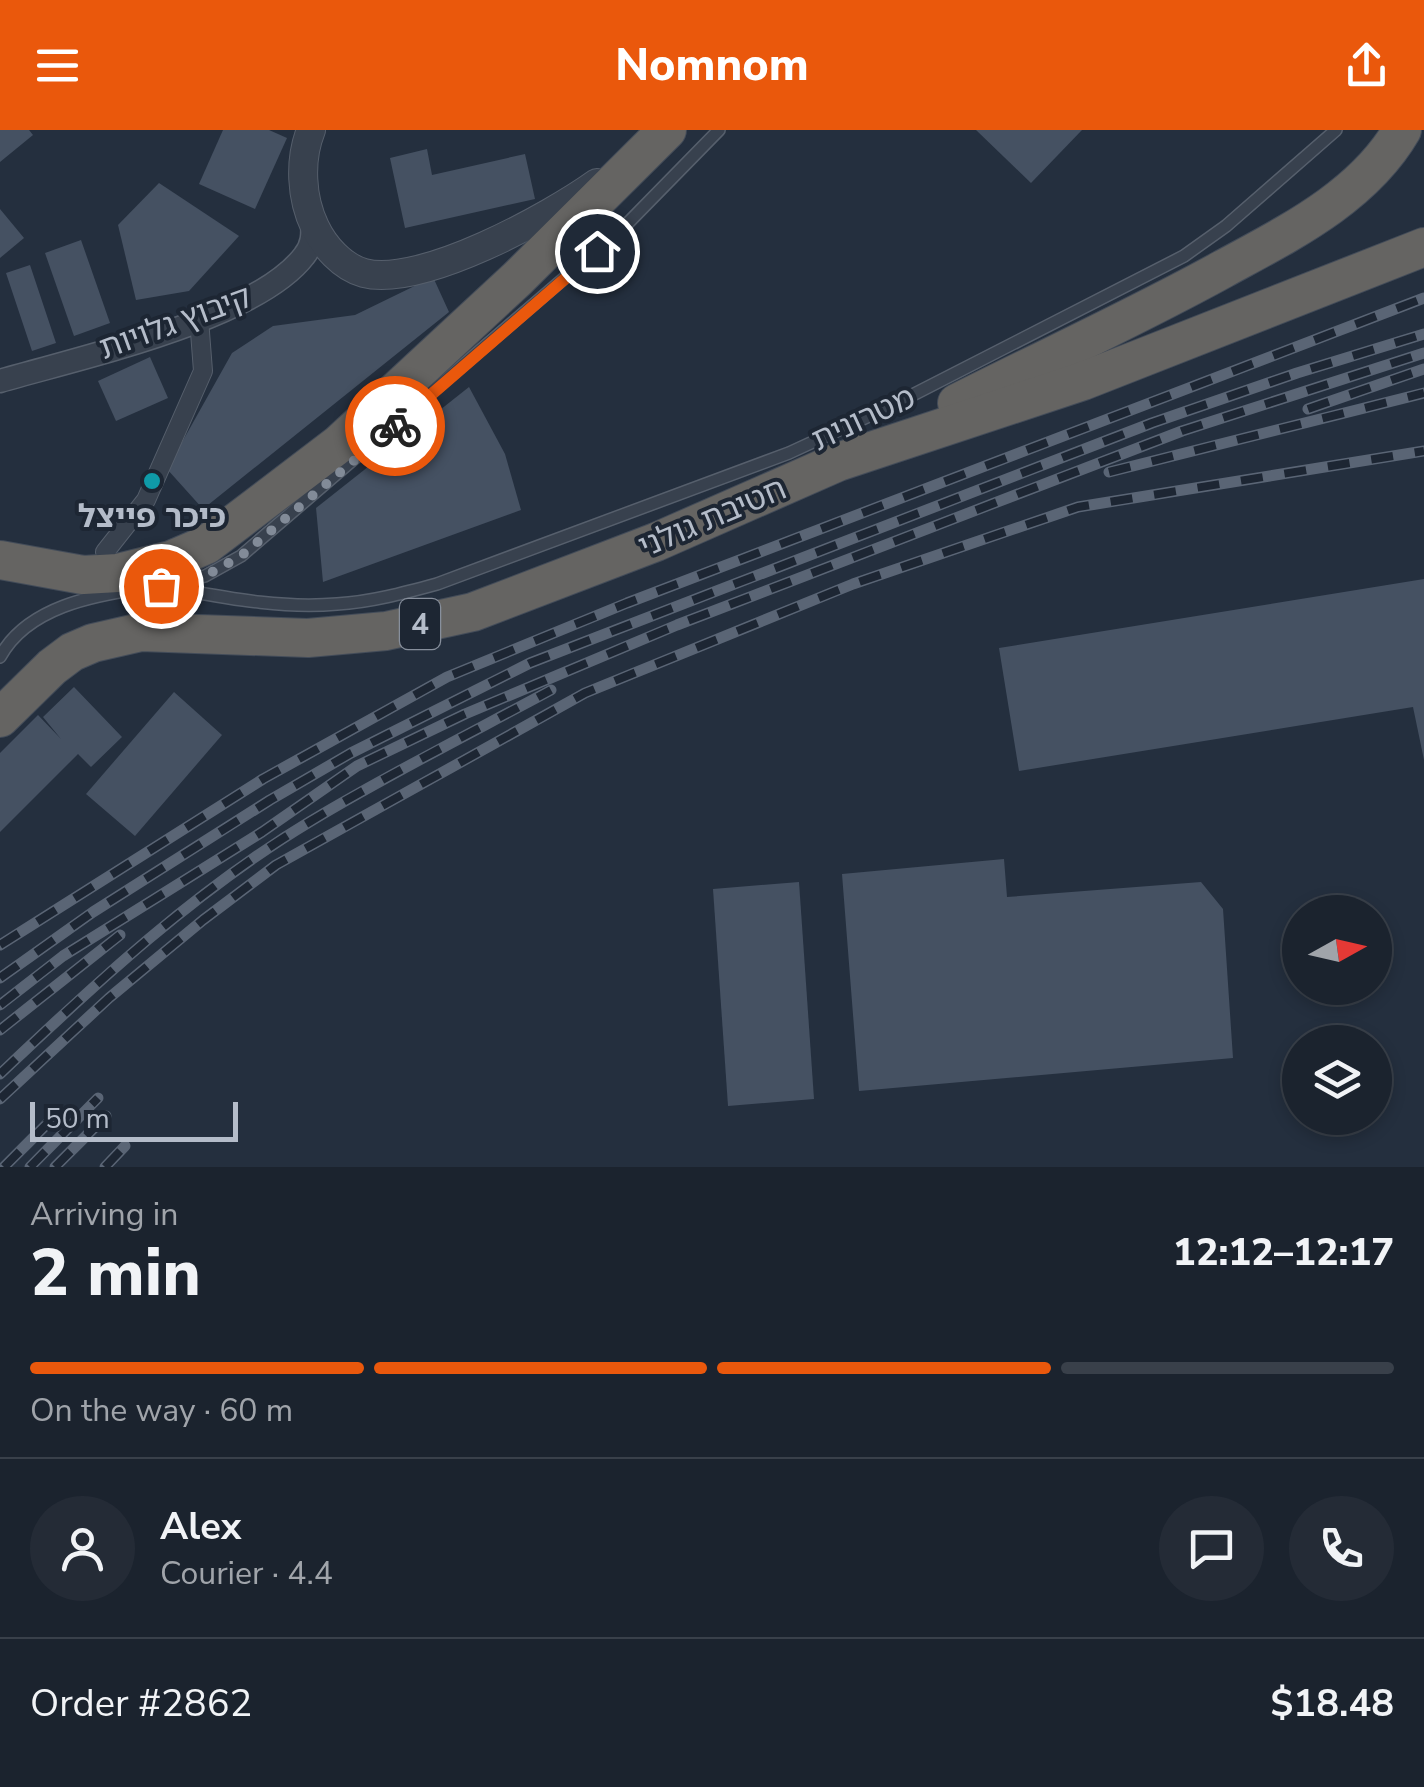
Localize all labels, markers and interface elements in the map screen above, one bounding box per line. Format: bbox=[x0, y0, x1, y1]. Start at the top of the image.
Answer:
text: Nomnom bbox=[615, 35, 809, 96]
icon: menu bbox=[30, 38, 85, 93]
icon: share bbox=[1339, 38, 1394, 93]
pin bbox=[555, 209, 640, 294]
icon: home bbox=[570, 224, 625, 279]
street label: קיבוץ גלויות bbox=[93, 275, 257, 370]
courier bbox=[345, 376, 445, 476]
street label: מטרונית bbox=[804, 376, 922, 461]
icon: bike bbox=[368, 399, 423, 454]
street label: חטיבת גולני bbox=[632, 467, 793, 568]
marker: כיכר פייצל bbox=[141, 470, 163, 492]
place label: כיכר פייצל bbox=[78, 495, 226, 538]
pin bbox=[119, 544, 204, 629]
icon: bag bbox=[134, 559, 189, 614]
road number: 4 bbox=[400, 599, 440, 649]
north arrow bbox=[1282, 895, 1392, 1005]
map controls bbox=[1282, 895, 1392, 1135]
button: layers bbox=[1282, 1025, 1392, 1135]
scale bar bbox=[30, 1097, 238, 1141]
text: 50 m bbox=[45, 1100, 110, 1138]
text: Arriving in bbox=[30, 1193, 178, 1236]
text: 12:12–12:17 bbox=[1173, 1227, 1394, 1278]
text: 2 min bbox=[30, 1229, 201, 1318]
text: On the way · 60 m bbox=[30, 1389, 293, 1432]
button: person bbox=[30, 1496, 135, 1601]
button: chat bbox=[1159, 1496, 1264, 1601]
button: phone bbox=[1289, 1496, 1394, 1601]
text: Alex bbox=[160, 1501, 241, 1552]
text: Courier · 4.4 bbox=[160, 1552, 333, 1595]
text: Order #2862 bbox=[30, 1678, 252, 1729]
text: $18.48 bbox=[1271, 1678, 1394, 1729]

